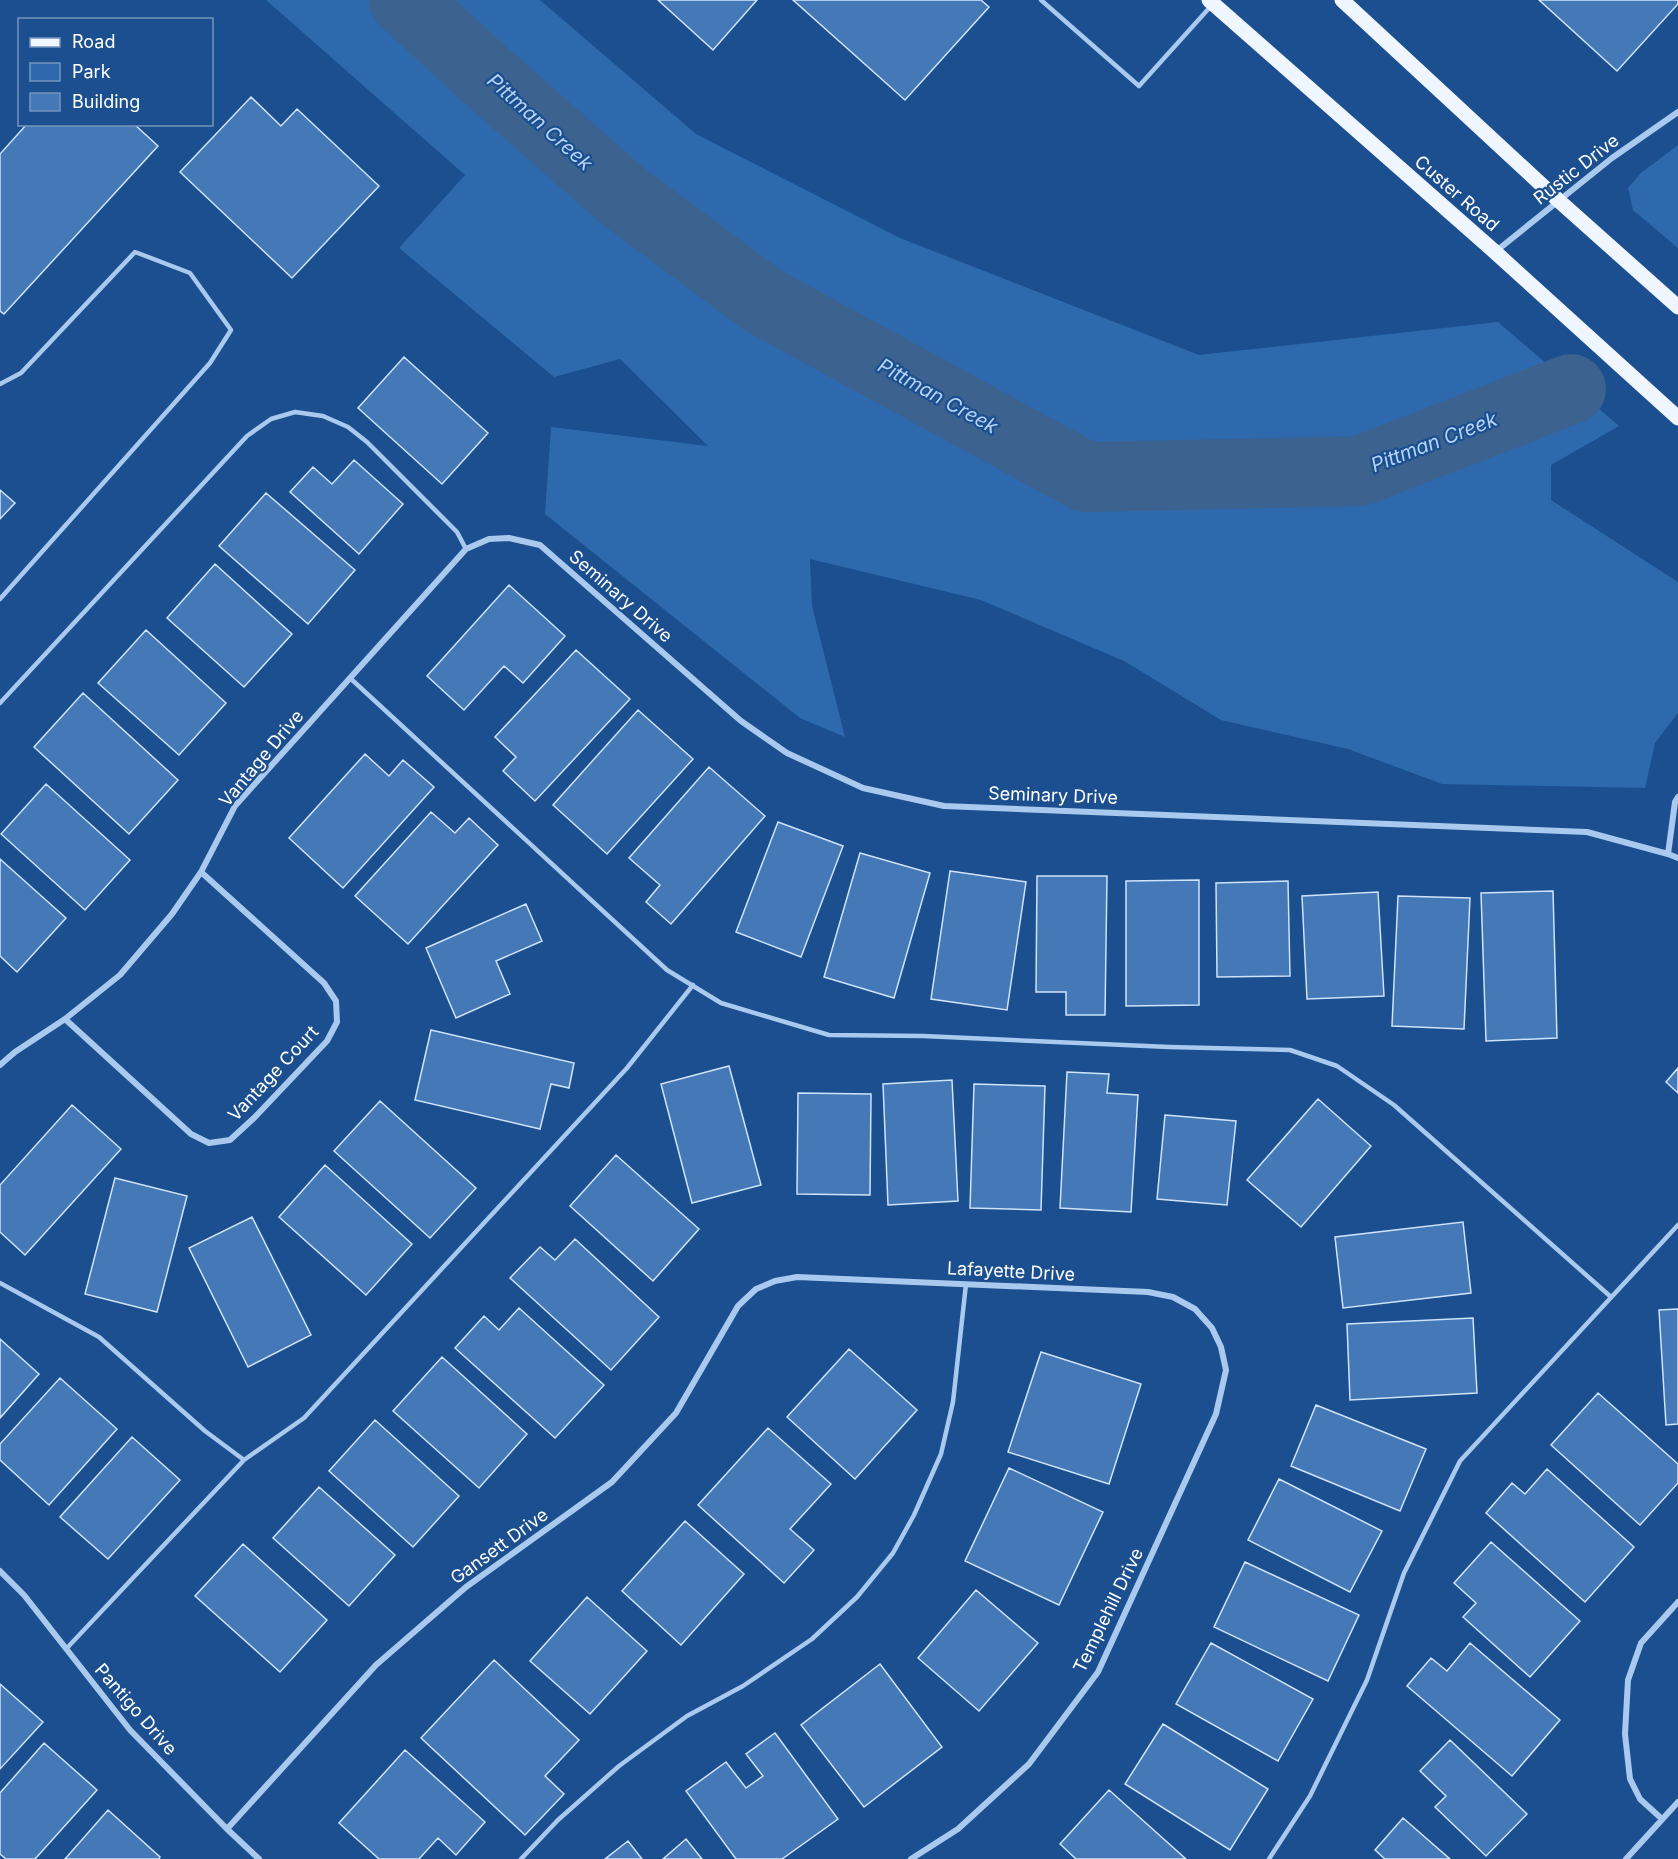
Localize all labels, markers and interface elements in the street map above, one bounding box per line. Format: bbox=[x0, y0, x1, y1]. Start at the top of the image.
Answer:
legend bbox=[18, 18, 213, 126]
text: Road bbox=[72, 31, 115, 52]
text: Park bbox=[72, 61, 111, 82]
water label: Pittman Creek bbox=[482, 68, 598, 176]
text: Building bbox=[72, 91, 140, 112]
street label: Rustic Drive bbox=[1529, 129, 1623, 209]
street label: Custer Road bbox=[1411, 151, 1503, 235]
water label: Pittman Creek bbox=[874, 353, 1003, 439]
water label: Pittman Creek bbox=[1367, 407, 1501, 477]
street label: Seminary Drive bbox=[565, 545, 677, 647]
street label: Vantage Drive bbox=[215, 705, 307, 811]
street label: Seminary Drive bbox=[988, 782, 1118, 808]
street label: Vantage Court bbox=[224, 1021, 323, 1125]
street label: Lafayette Drive bbox=[946, 1257, 1076, 1285]
street label: Gansett Drive bbox=[446, 1504, 552, 1588]
street label: Templehill Drive bbox=[1069, 1544, 1147, 1676]
street label: Pantigo Drive bbox=[91, 1659, 181, 1759]

